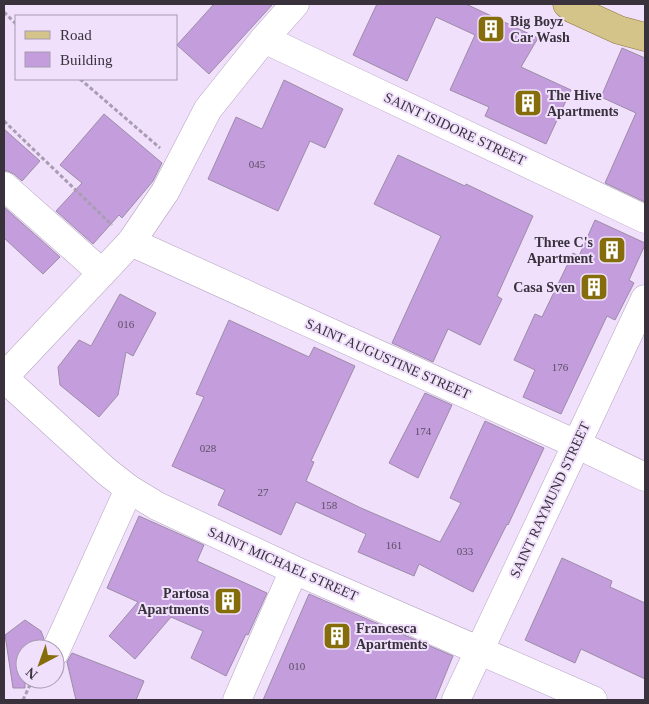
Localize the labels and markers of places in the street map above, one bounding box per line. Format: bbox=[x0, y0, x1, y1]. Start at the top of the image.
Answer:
building icon: Big Boyz Car Wash bbox=[476, 14, 506, 44]
place label: Big Boyz Car Wash bbox=[510, 14, 570, 45]
building icon: The Hive Apartments bbox=[513, 88, 543, 118]
place label: The Hive Apartments bbox=[547, 88, 619, 119]
place label: Three C's Apartment bbox=[527, 235, 594, 266]
building icon: Three C's Apartment bbox=[597, 235, 627, 265]
building icon: Casa Sven bbox=[579, 272, 609, 302]
place label: Casa Sven bbox=[513, 280, 575, 295]
place label: Partosa Apartments bbox=[137, 586, 210, 617]
building icon: Partosa Apartments bbox=[213, 586, 243, 616]
building icon: Francesca Apartments bbox=[322, 621, 352, 651]
place label: Francesca Apartments bbox=[356, 621, 428, 652]

